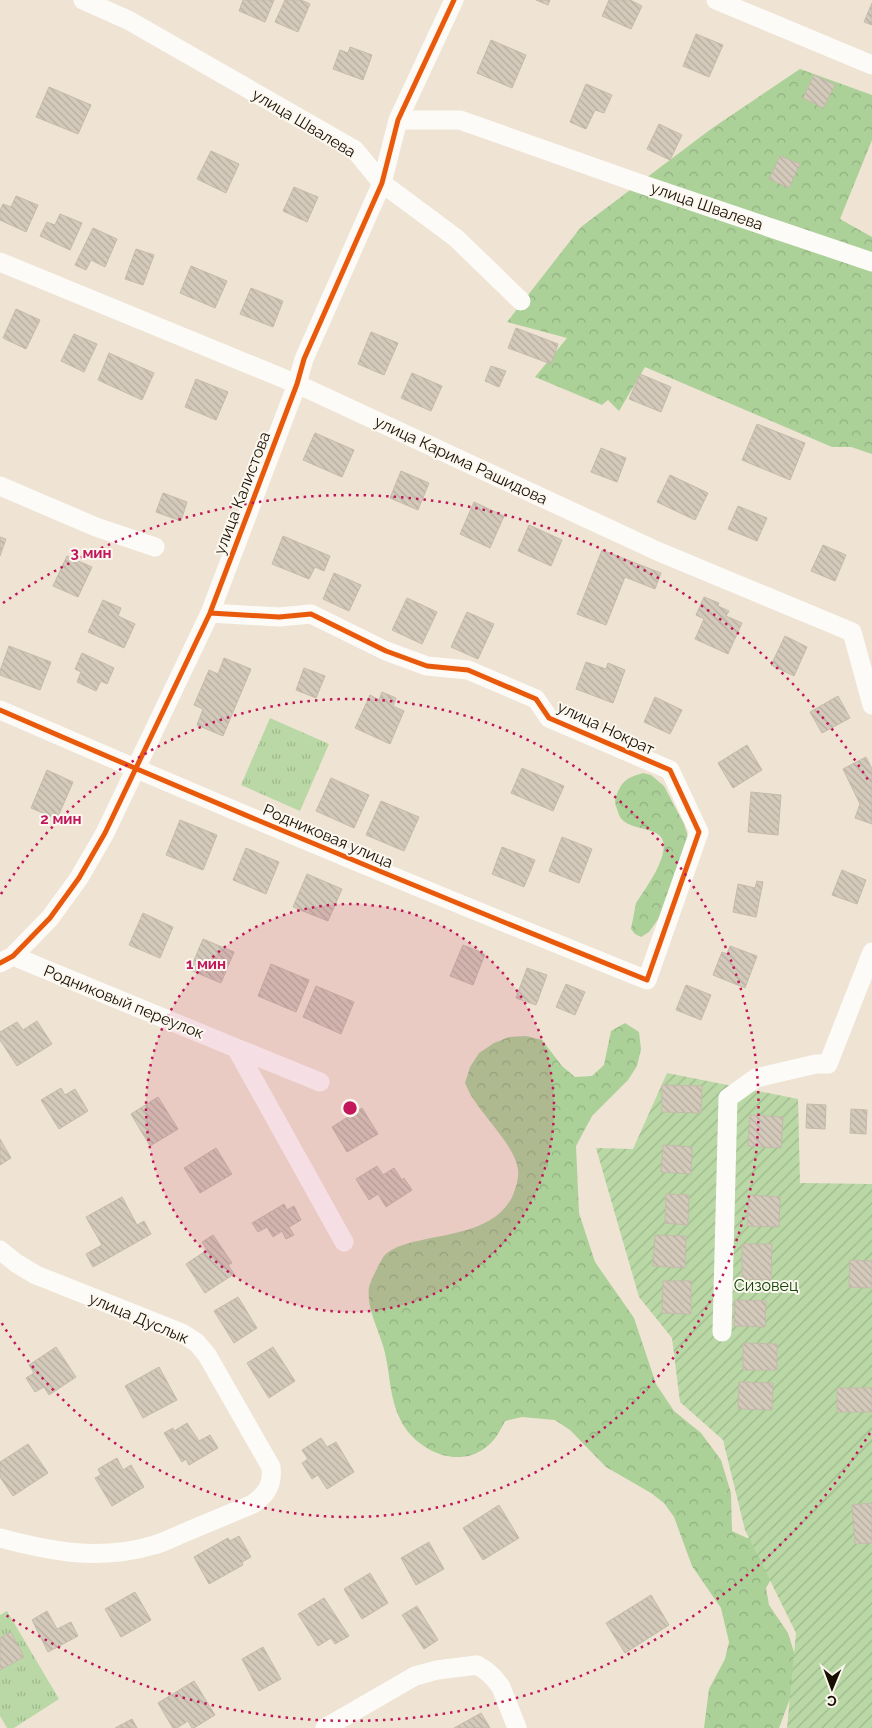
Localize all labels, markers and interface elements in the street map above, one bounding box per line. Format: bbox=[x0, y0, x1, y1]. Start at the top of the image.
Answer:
street label: улица Швалева bbox=[249, 85, 359, 161]
street label: улица Швалева bbox=[648, 178, 766, 234]
street label: улица Карима Рашидова bbox=[372, 412, 550, 508]
street label: улица Калистова bbox=[210, 429, 274, 557]
text: 3 мин bbox=[70, 544, 112, 562]
street label: улица Нократ bbox=[554, 697, 658, 759]
street label: Родниковая улица bbox=[260, 800, 396, 872]
text: 2 мин bbox=[40, 810, 82, 828]
text: 1 мин bbox=[186, 955, 226, 973]
street label: Родниковый переулок bbox=[41, 961, 207, 1043]
centre of rings bbox=[341, 1099, 359, 1117]
park label: Сизовец bbox=[734, 1276, 798, 1295]
street label: улица Дуслык bbox=[86, 1288, 192, 1348]
north arrow bbox=[807, 1663, 857, 1713]
text: С bbox=[826, 1693, 837, 1709]

